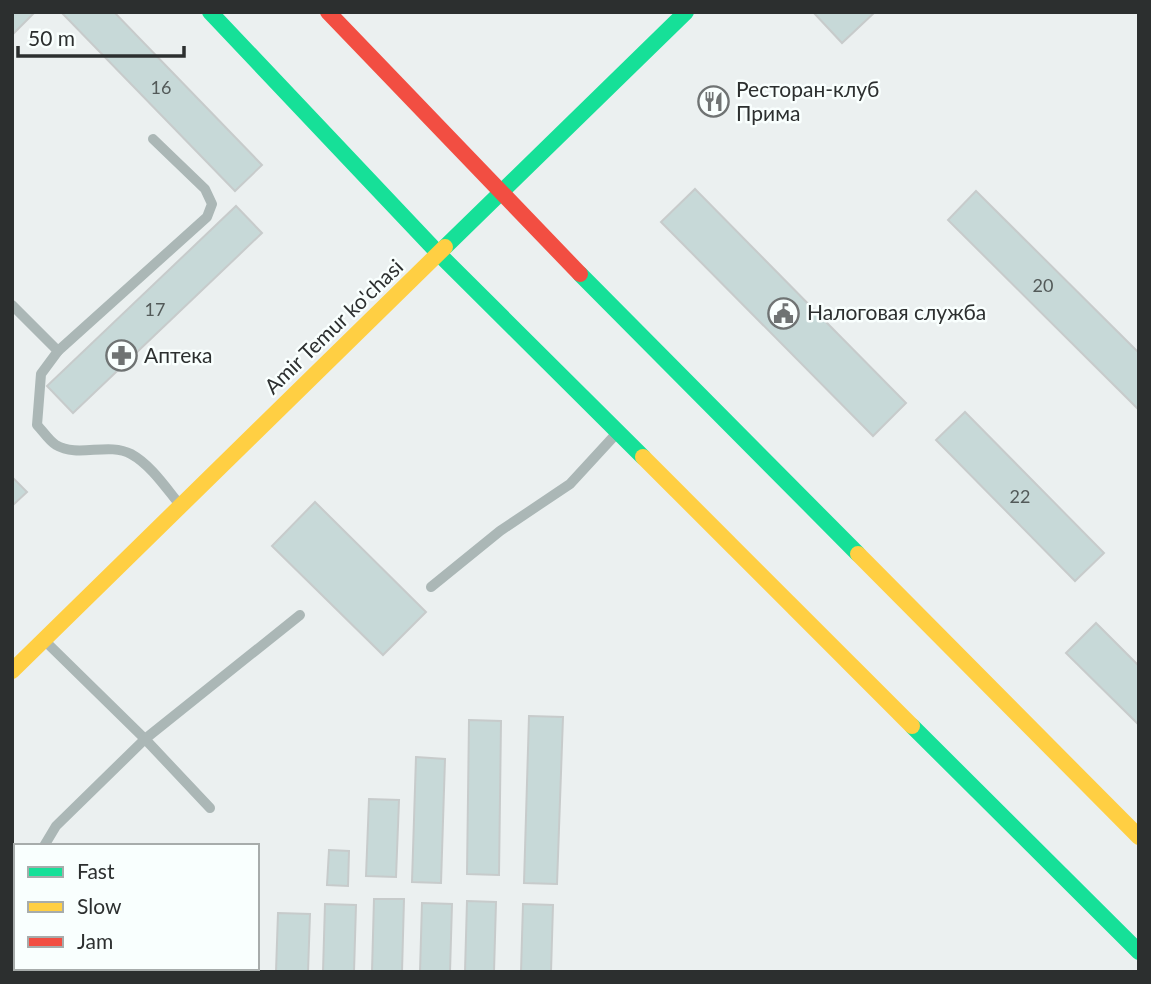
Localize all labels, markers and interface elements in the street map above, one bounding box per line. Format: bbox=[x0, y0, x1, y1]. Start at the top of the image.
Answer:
scale bar bbox=[18, 14, 184, 58]
text: 50 m bbox=[28, 25, 75, 50]
house number: 16 bbox=[151, 76, 171, 98]
place label: Ресторан-клуб Прима bbox=[736, 76, 879, 125]
restaurant icon: Ресторан-клуб Прима bbox=[696, 85, 730, 119]
street label: Amir Temur ko'chasi bbox=[259, 253, 407, 398]
house number: 20 bbox=[1033, 274, 1053, 296]
public building icon: Налоговая служба bbox=[767, 296, 801, 330]
house number: 17 bbox=[145, 298, 165, 320]
place label: Налоговая служба bbox=[807, 299, 986, 324]
pharmacy icon: Аптека bbox=[104, 339, 138, 373]
place label: Аптека bbox=[144, 342, 213, 367]
house number: 22 bbox=[1010, 485, 1030, 507]
legend bbox=[14, 844, 259, 970]
text: Fast bbox=[77, 858, 115, 883]
text: Slow bbox=[77, 893, 122, 918]
text: Jam bbox=[77, 928, 113, 953]

